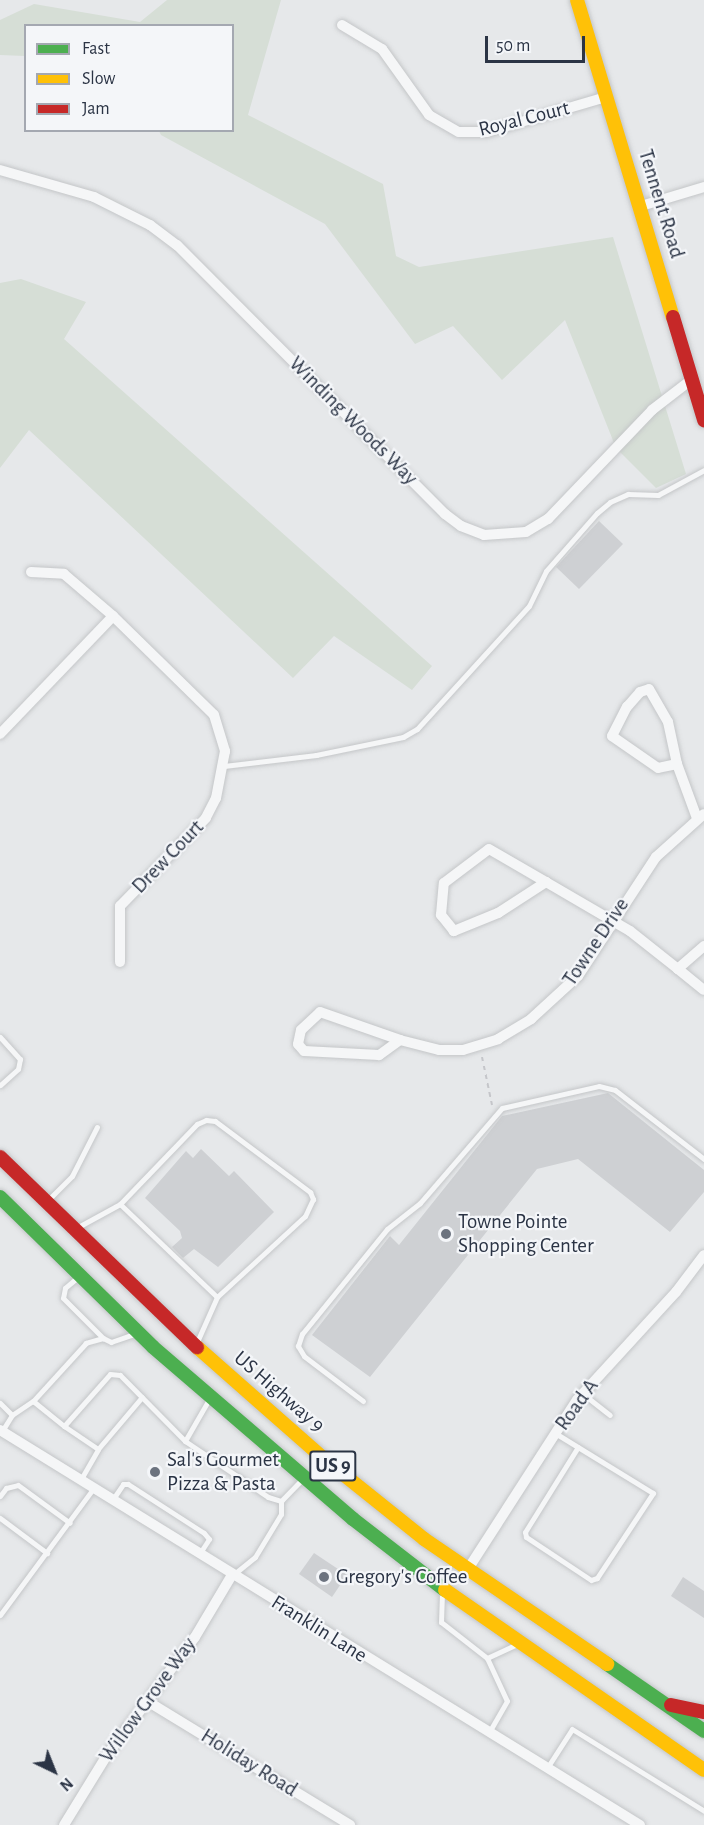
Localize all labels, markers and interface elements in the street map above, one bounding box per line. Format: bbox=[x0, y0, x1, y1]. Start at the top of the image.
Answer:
legend bbox=[24, 24, 234, 132]
scale bar bbox=[488, 24, 588, 62]
text: 50 m bbox=[496, 37, 530, 55]
text: Fast bbox=[82, 40, 110, 58]
text: Slow bbox=[82, 70, 115, 88]
street label: Royal Court bbox=[476, 96, 572, 142]
text: Jam bbox=[82, 100, 110, 118]
street label: Tennent Road bbox=[633, 147, 689, 261]
street label: Winding Woods Way bbox=[283, 351, 423, 491]
street label: Drew Court bbox=[127, 815, 209, 899]
street label: Towne Drive bbox=[557, 893, 635, 991]
place label: Towne Pointe Shopping Center bbox=[458, 1209, 594, 1259]
marker: Towne Pointe Shopping Center bbox=[439, 1227, 453, 1241]
street label: US Highway 9 bbox=[228, 1346, 330, 1438]
street label: Road A bbox=[550, 1374, 604, 1436]
place label: Sal's Gourmet Pizza & Pasta bbox=[167, 1447, 279, 1497]
road number: US 9 bbox=[309, 1449, 357, 1483]
marker: Sal's Gourmet Pizza & Pasta bbox=[148, 1465, 162, 1479]
place label: Gregory's Coffee bbox=[336, 1564, 468, 1590]
marker: Gregory's Coffee bbox=[317, 1570, 331, 1584]
street label: Franklin Lane bbox=[266, 1590, 372, 1668]
street label: Willow Grove Way bbox=[94, 1633, 202, 1767]
street label: Holiday Road bbox=[196, 1723, 302, 1803]
north arrow bbox=[24, 1741, 84, 1801]
text: N bbox=[57, 1775, 76, 1794]

